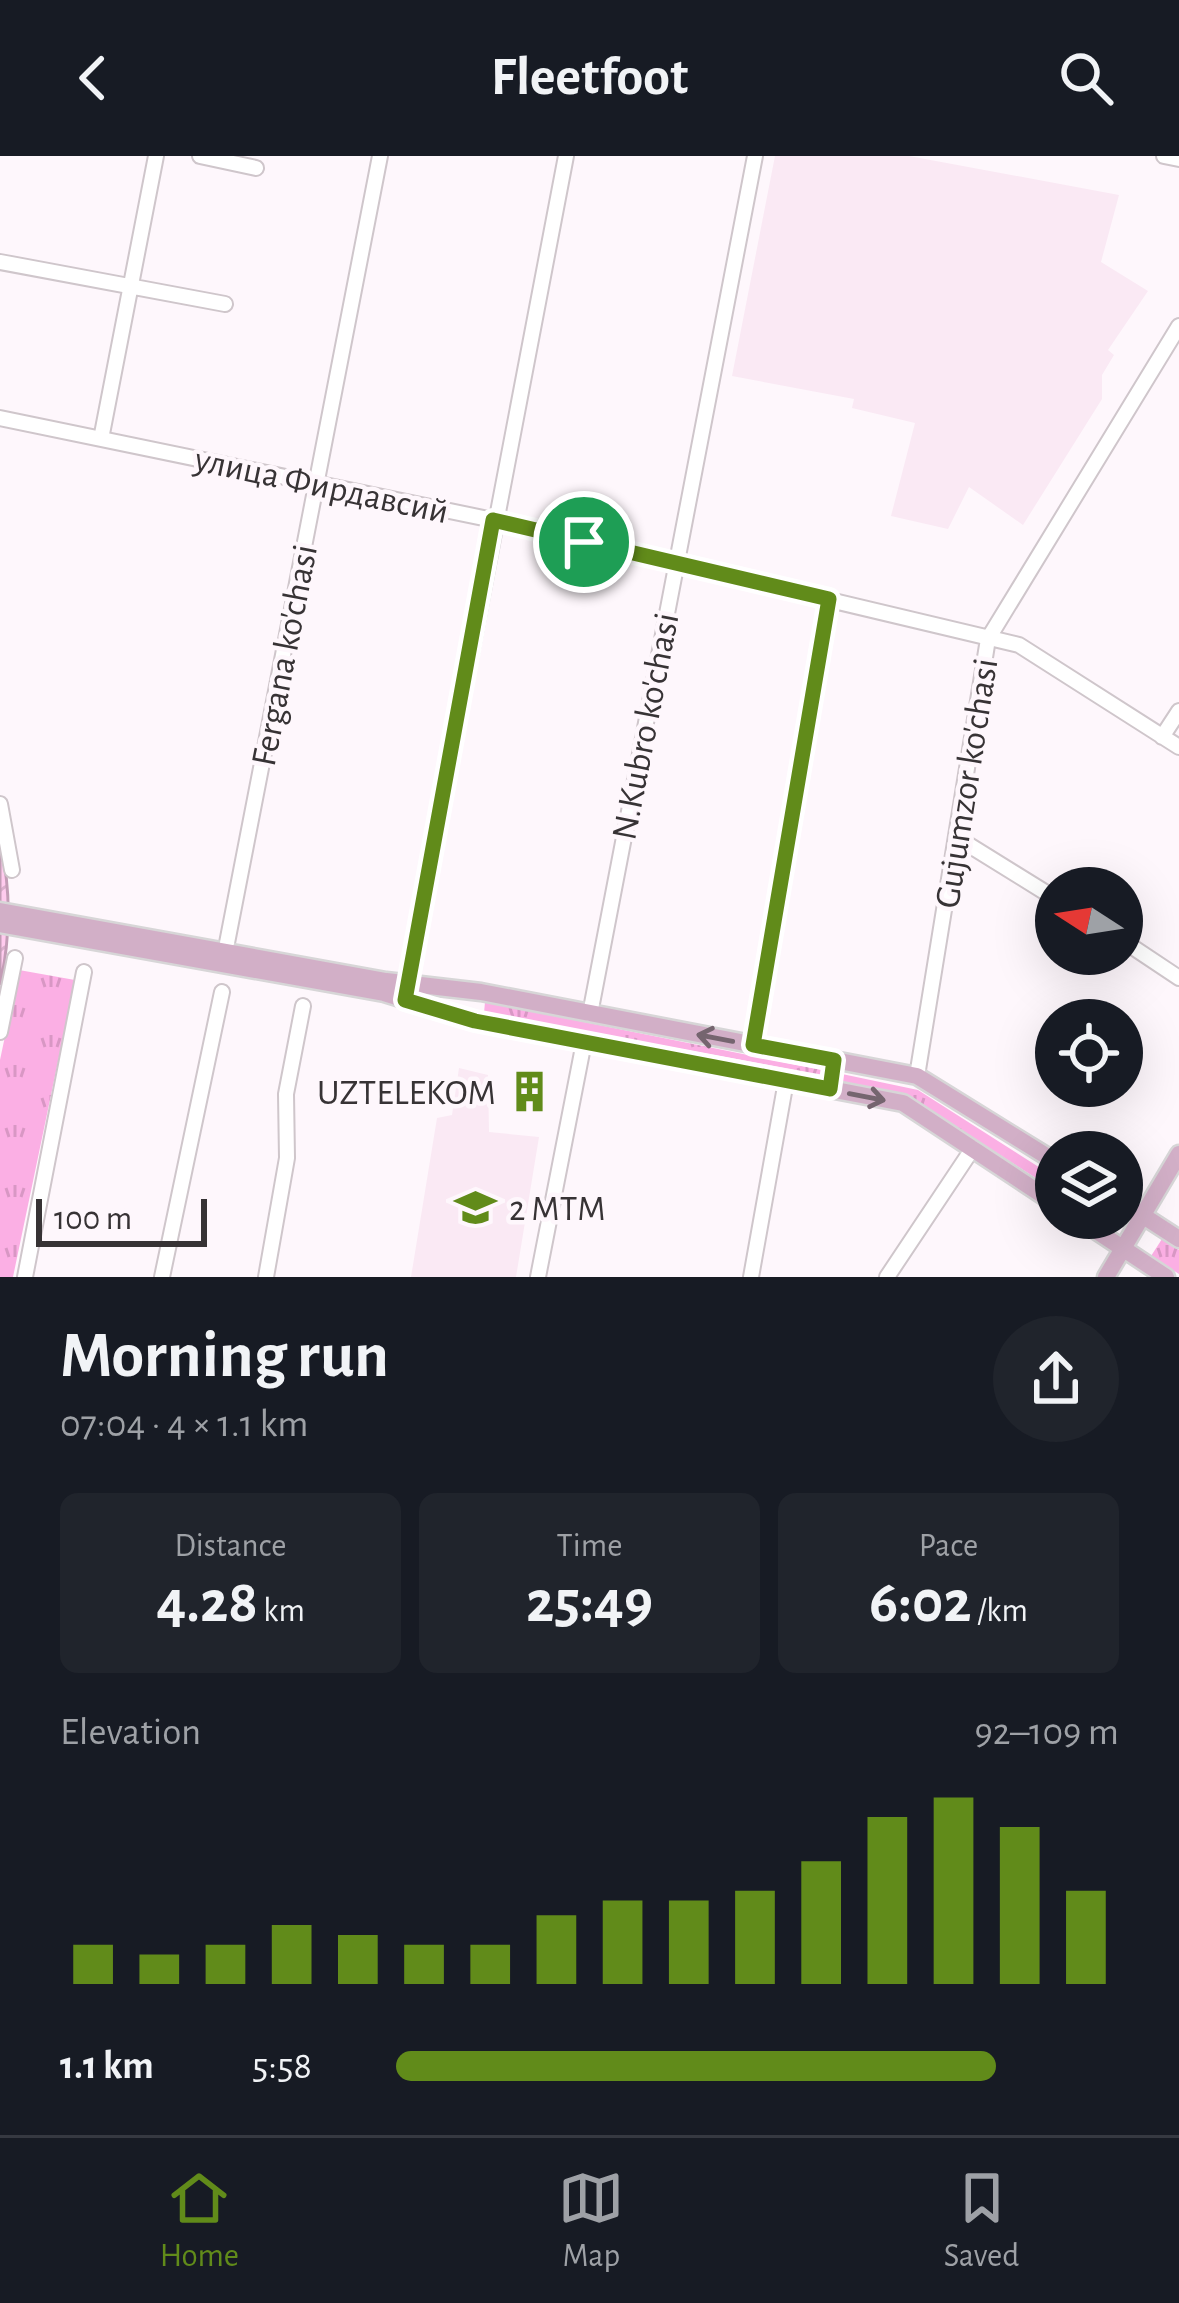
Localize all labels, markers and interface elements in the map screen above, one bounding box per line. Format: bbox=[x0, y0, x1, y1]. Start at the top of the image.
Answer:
icon: back bbox=[60, 45, 126, 111]
icon: search bbox=[1053, 45, 1119, 111]
text: Fleetfoot bbox=[491, 51, 688, 105]
street label: улица Фирдавсий bbox=[190, 441, 452, 530]
pin bbox=[533, 491, 635, 593]
icon: arrive bbox=[551, 509, 617, 575]
street label: Fergana ko'chasi bbox=[246, 542, 324, 769]
street label: N.Kubro ko'chasi bbox=[606, 610, 686, 843]
street label: Gujumzor ko'chasi bbox=[929, 656, 1004, 911]
north arrow bbox=[1035, 867, 1143, 975]
map controls bbox=[1035, 867, 1143, 1239]
button: locate bbox=[1035, 999, 1143, 1107]
one-way arrow bbox=[696, 1026, 735, 1048]
building icon: UZTELEKOM bbox=[507, 1068, 553, 1114]
place label: UZTELEKOM bbox=[317, 1075, 496, 1111]
one-way arrow bbox=[847, 1087, 886, 1109]
button: layers bbox=[1035, 1131, 1143, 1239]
school or university icon: 2 MTM bbox=[452, 1184, 498, 1230]
place label: 2 MTM bbox=[509, 1191, 606, 1227]
scale bar bbox=[36, 1193, 207, 1246]
text: 100 m bbox=[54, 1203, 132, 1236]
button: share bbox=[993, 1316, 1119, 1442]
text: Morning run bbox=[60, 1323, 389, 1389]
text: 07:04 · 4 × 1.1 km bbox=[60, 1405, 308, 1444]
text: Distance bbox=[175, 1530, 286, 1563]
text: Time bbox=[557, 1530, 622, 1563]
text: Pace bbox=[919, 1530, 978, 1563]
text: 4.28 bbox=[156, 1573, 258, 1633]
text: 25:49 bbox=[526, 1573, 653, 1633]
text: 6:02 bbox=[869, 1573, 971, 1633]
text: km bbox=[258, 1595, 305, 1628]
text: /km bbox=[971, 1595, 1028, 1628]
text: Elevation bbox=[60, 1713, 201, 1752]
text: 92–109 m bbox=[974, 1713, 1119, 1752]
text: 1.1 km bbox=[60, 2047, 154, 2086]
text: 5:58 bbox=[252, 2047, 312, 2086]
tab: Home bbox=[160, 2165, 239, 2277]
tab: Map bbox=[558, 2165, 624, 2277]
tab: Saved bbox=[944, 2165, 1019, 2277]

